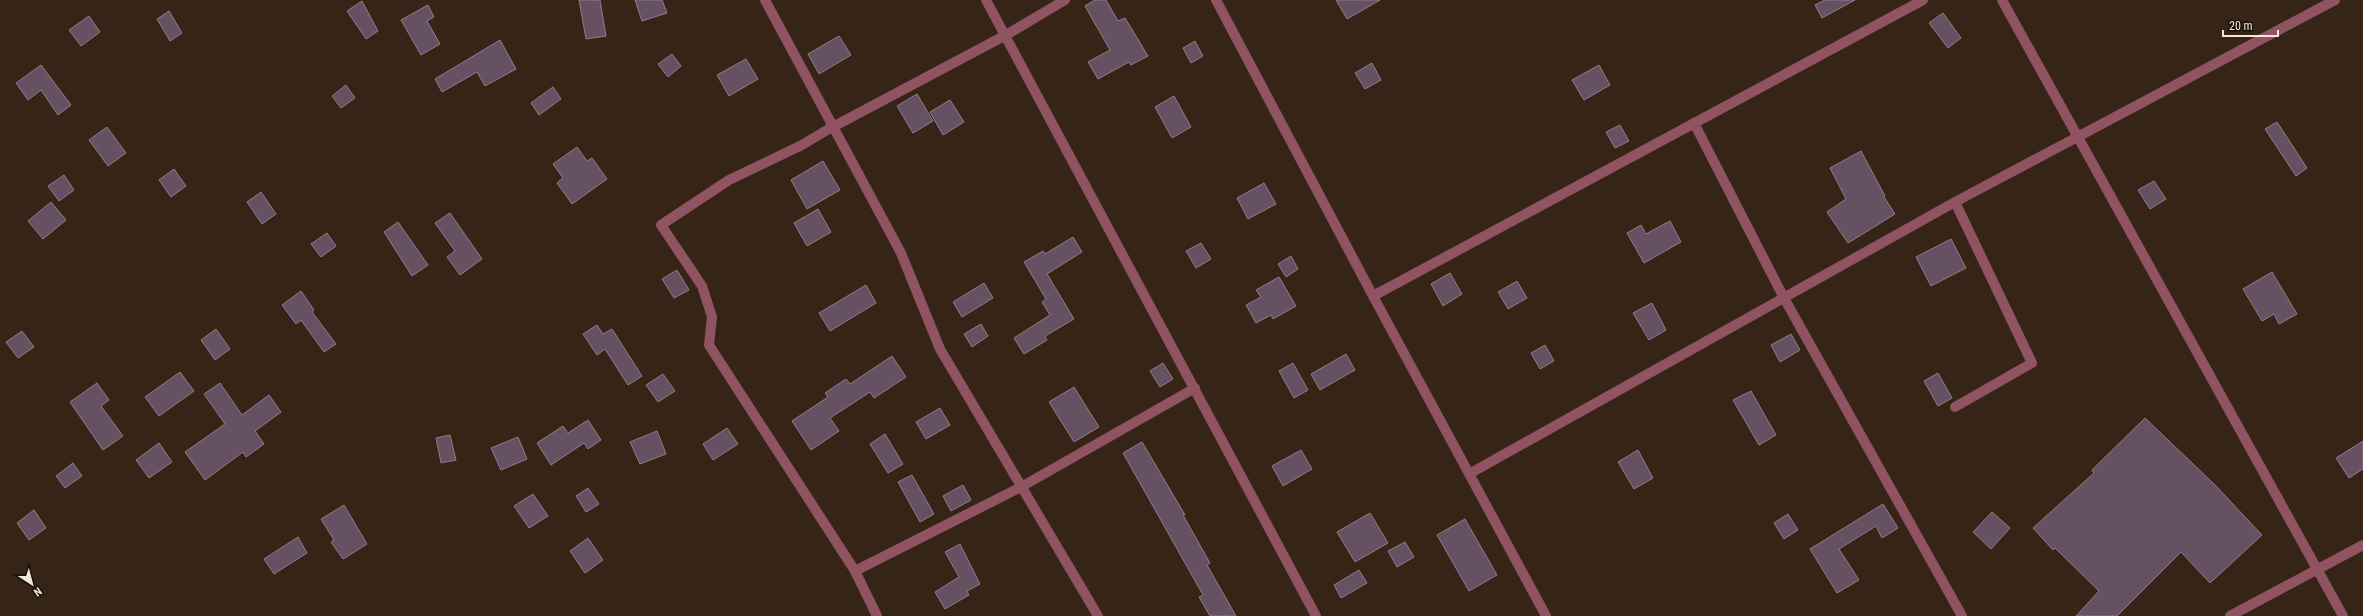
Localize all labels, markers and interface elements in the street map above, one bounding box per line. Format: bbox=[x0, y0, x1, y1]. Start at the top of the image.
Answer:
scale bar bbox=[2223, 12, 2278, 38]
text: 20 m bbox=[2229, 19, 2253, 33]
north arrow bbox=[12, 564, 52, 604]
text: N bbox=[31, 584, 44, 599]

